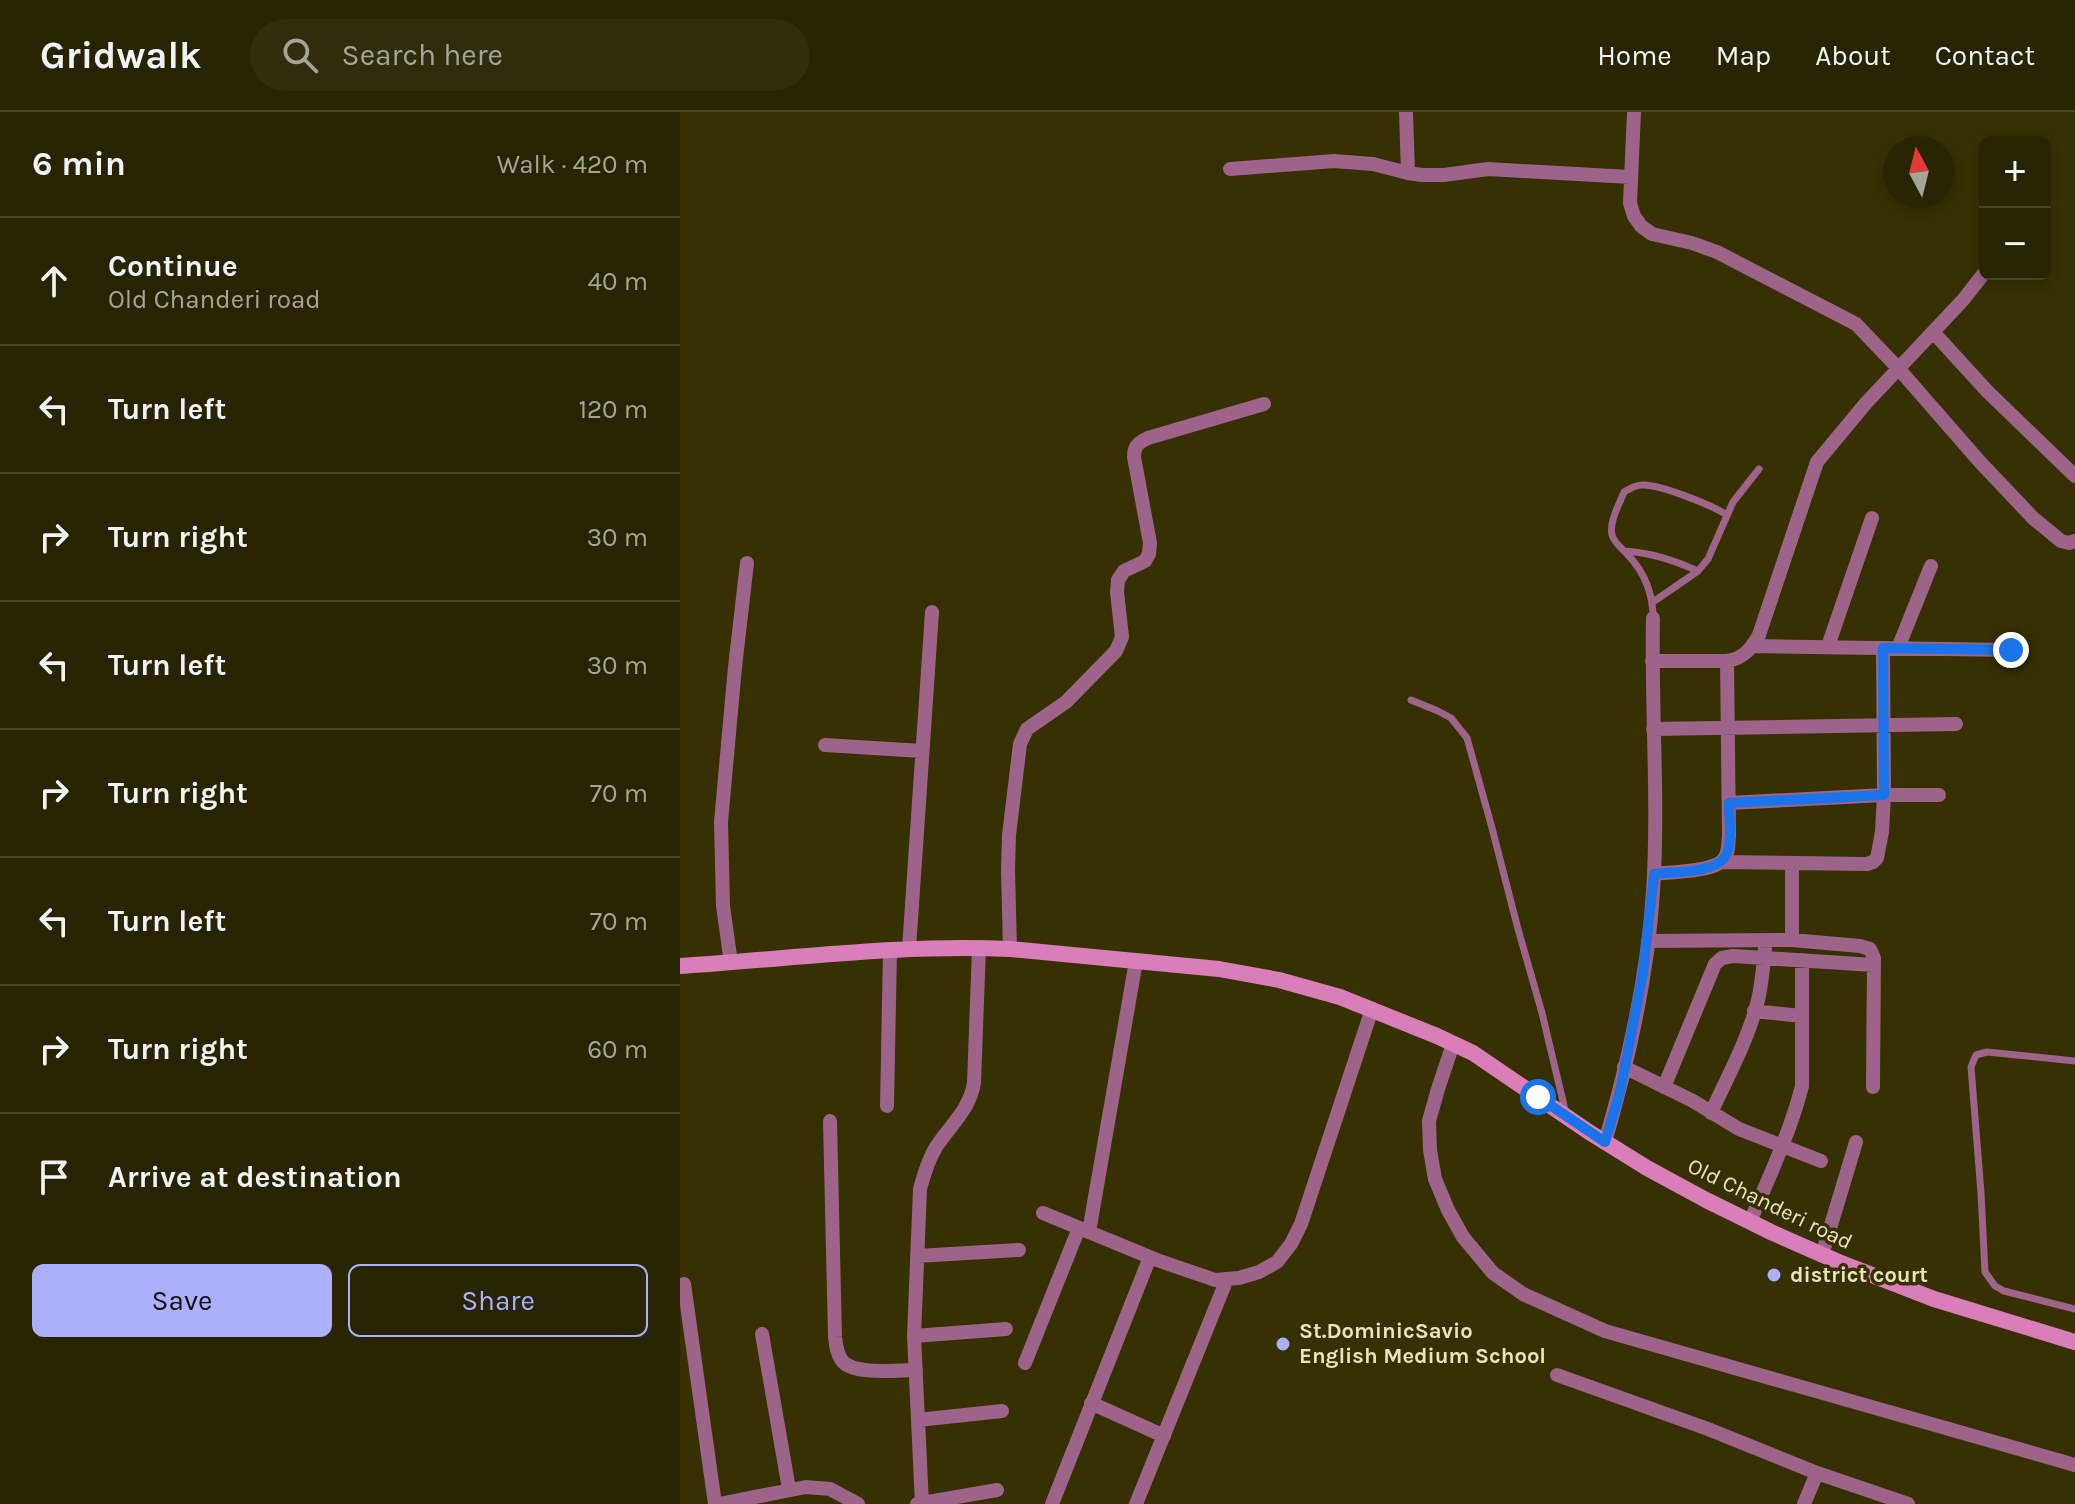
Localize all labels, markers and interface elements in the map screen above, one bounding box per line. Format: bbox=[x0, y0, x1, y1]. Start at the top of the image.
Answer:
search box bbox=[250, 19, 810, 91]
text: Gridwalk bbox=[40, 33, 202, 78]
icon: search bbox=[278, 33, 322, 77]
text: Search here bbox=[342, 37, 503, 73]
text: Home bbox=[1597, 39, 1672, 72]
text: Map bbox=[1716, 39, 1771, 72]
text: About bbox=[1815, 39, 1891, 72]
text: Contact bbox=[1935, 39, 2035, 72]
north arrow bbox=[1883, 136, 1955, 208]
map controls bbox=[1979, 136, 2051, 280]
button: + bbox=[1979, 136, 2051, 208]
text: 6 min bbox=[32, 144, 126, 184]
text: Walk · 420 m bbox=[497, 149, 648, 180]
button: − bbox=[1979, 208, 2051, 280]
text: Continue bbox=[108, 248, 238, 284]
icon: ahead bbox=[32, 259, 76, 303]
text: 40 m bbox=[588, 266, 648, 297]
text: Old Chanderi road bbox=[108, 284, 321, 315]
icon: left bbox=[32, 387, 76, 431]
text: Turn left bbox=[108, 391, 226, 427]
text: 120 m bbox=[578, 394, 648, 425]
icon: right bbox=[32, 515, 76, 559]
text: Turn right bbox=[108, 519, 248, 555]
text: 30 m bbox=[587, 522, 648, 553]
route end bbox=[1993, 632, 2029, 668]
icon: left bbox=[32, 643, 76, 687]
text: Turn left bbox=[108, 647, 226, 683]
text: 30 m bbox=[587, 650, 648, 681]
icon: right bbox=[32, 771, 76, 815]
text: Turn right bbox=[108, 775, 248, 811]
text: 70 m bbox=[590, 778, 648, 809]
icon: left bbox=[32, 899, 76, 943]
text: Turn left bbox=[108, 903, 226, 939]
text: 70 m bbox=[590, 906, 648, 937]
icon: right bbox=[32, 1027, 76, 1071]
text: Turn right bbox=[108, 1031, 248, 1067]
text: 60 m bbox=[587, 1034, 648, 1065]
route start bbox=[1520, 1079, 1556, 1115]
street label: Old Chanderi road bbox=[1683, 1153, 1857, 1255]
icon: arrive bbox=[32, 1155, 76, 1199]
text: Arrive at destination bbox=[108, 1159, 402, 1195]
place label: district court bbox=[1790, 1262, 1928, 1288]
button: Save bbox=[32, 1264, 332, 1337]
button: Share bbox=[348, 1264, 648, 1337]
marker: district court bbox=[1765, 1266, 1783, 1284]
place label: St.DominicSavio English Medium School bbox=[1299, 1318, 1546, 1369]
marker: St.DominicSavio English Medium School bbox=[1274, 1335, 1292, 1353]

